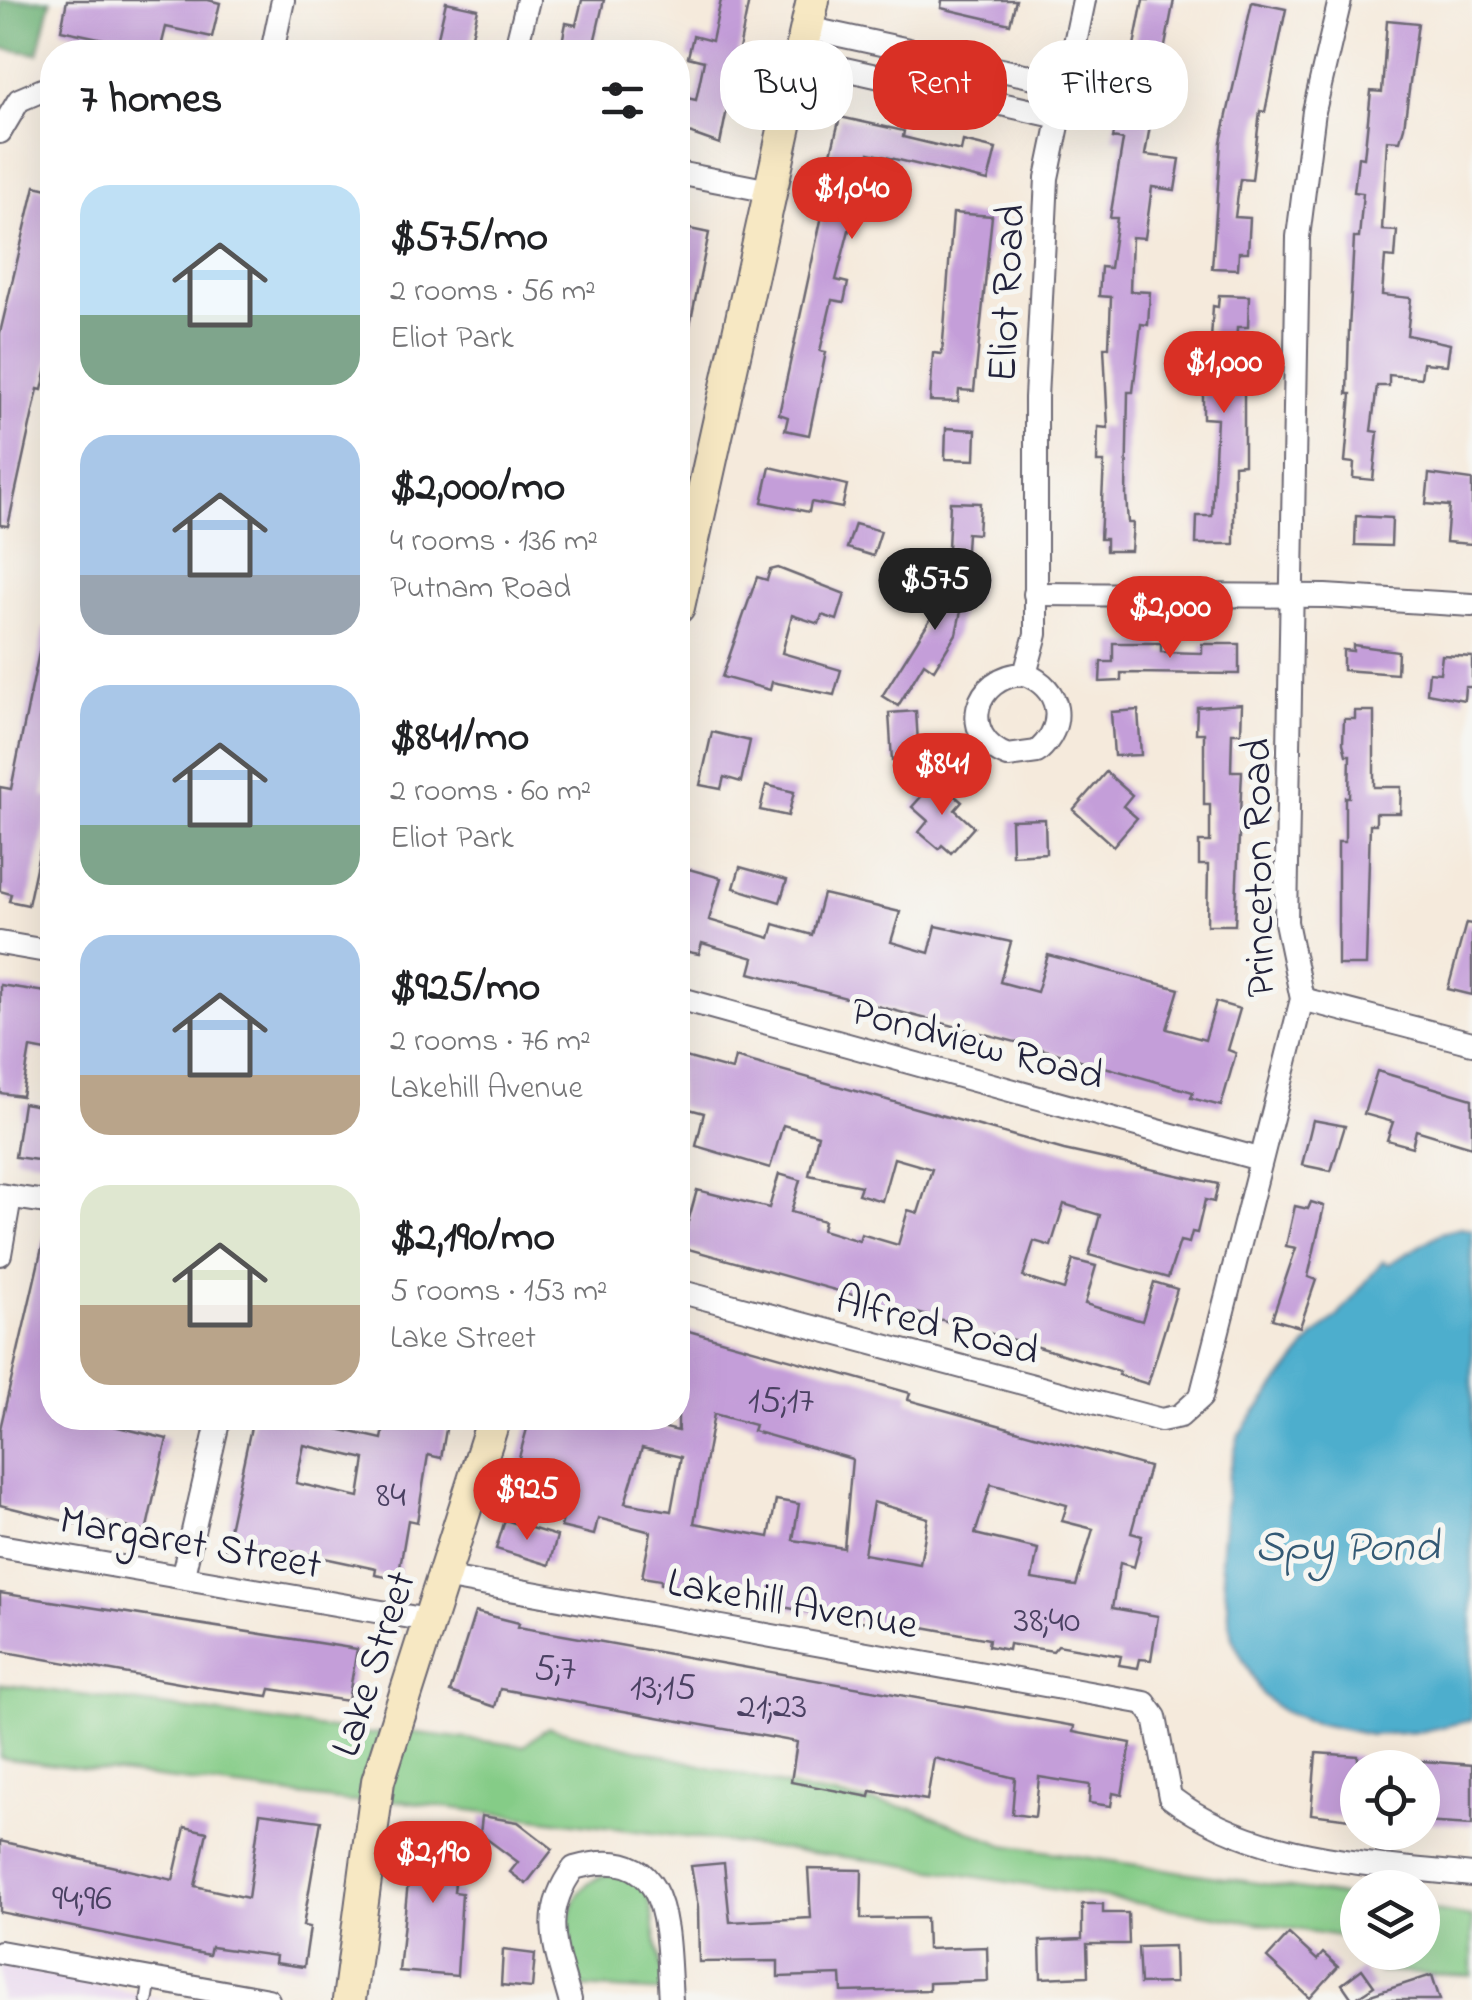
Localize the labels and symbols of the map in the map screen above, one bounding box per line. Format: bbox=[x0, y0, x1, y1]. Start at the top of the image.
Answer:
pin: $1,040 bbox=[771, 157, 933, 242]
street label: Eliot Road bbox=[973, 203, 1044, 384]
pin: $1,000 bbox=[1143, 331, 1305, 416]
pin: $575 bbox=[876, 548, 994, 633]
pin: $2,000 bbox=[1089, 576, 1251, 661]
pin: $841 bbox=[883, 733, 1001, 818]
street label: Princeton Road bbox=[1228, 738, 1293, 998]
street label: Pondview Road bbox=[843, 982, 1110, 1108]
street label: Alfred Road bbox=[828, 1271, 1045, 1384]
house number: 15;17 bbox=[748, 1374, 815, 1430]
pin: $925 bbox=[468, 1458, 586, 1543]
house number: 84 bbox=[376, 1469, 406, 1525]
street label: Margaret Street bbox=[54, 1491, 326, 1597]
water label: Spy Pond bbox=[1255, 1516, 1441, 1582]
street label: Lakehill Avenue bbox=[662, 1553, 922, 1657]
street label: Lake Street bbox=[317, 1564, 434, 1765]
house number: 38;40 bbox=[1014, 1594, 1080, 1650]
house number: 5;7 bbox=[534, 1642, 577, 1698]
house number: 13;15 bbox=[630, 1661, 696, 1717]
house number: 21;23 bbox=[737, 1680, 807, 1736]
pin: $2,190 bbox=[352, 1821, 514, 1906]
house number: 94;96 bbox=[52, 1872, 112, 1928]

